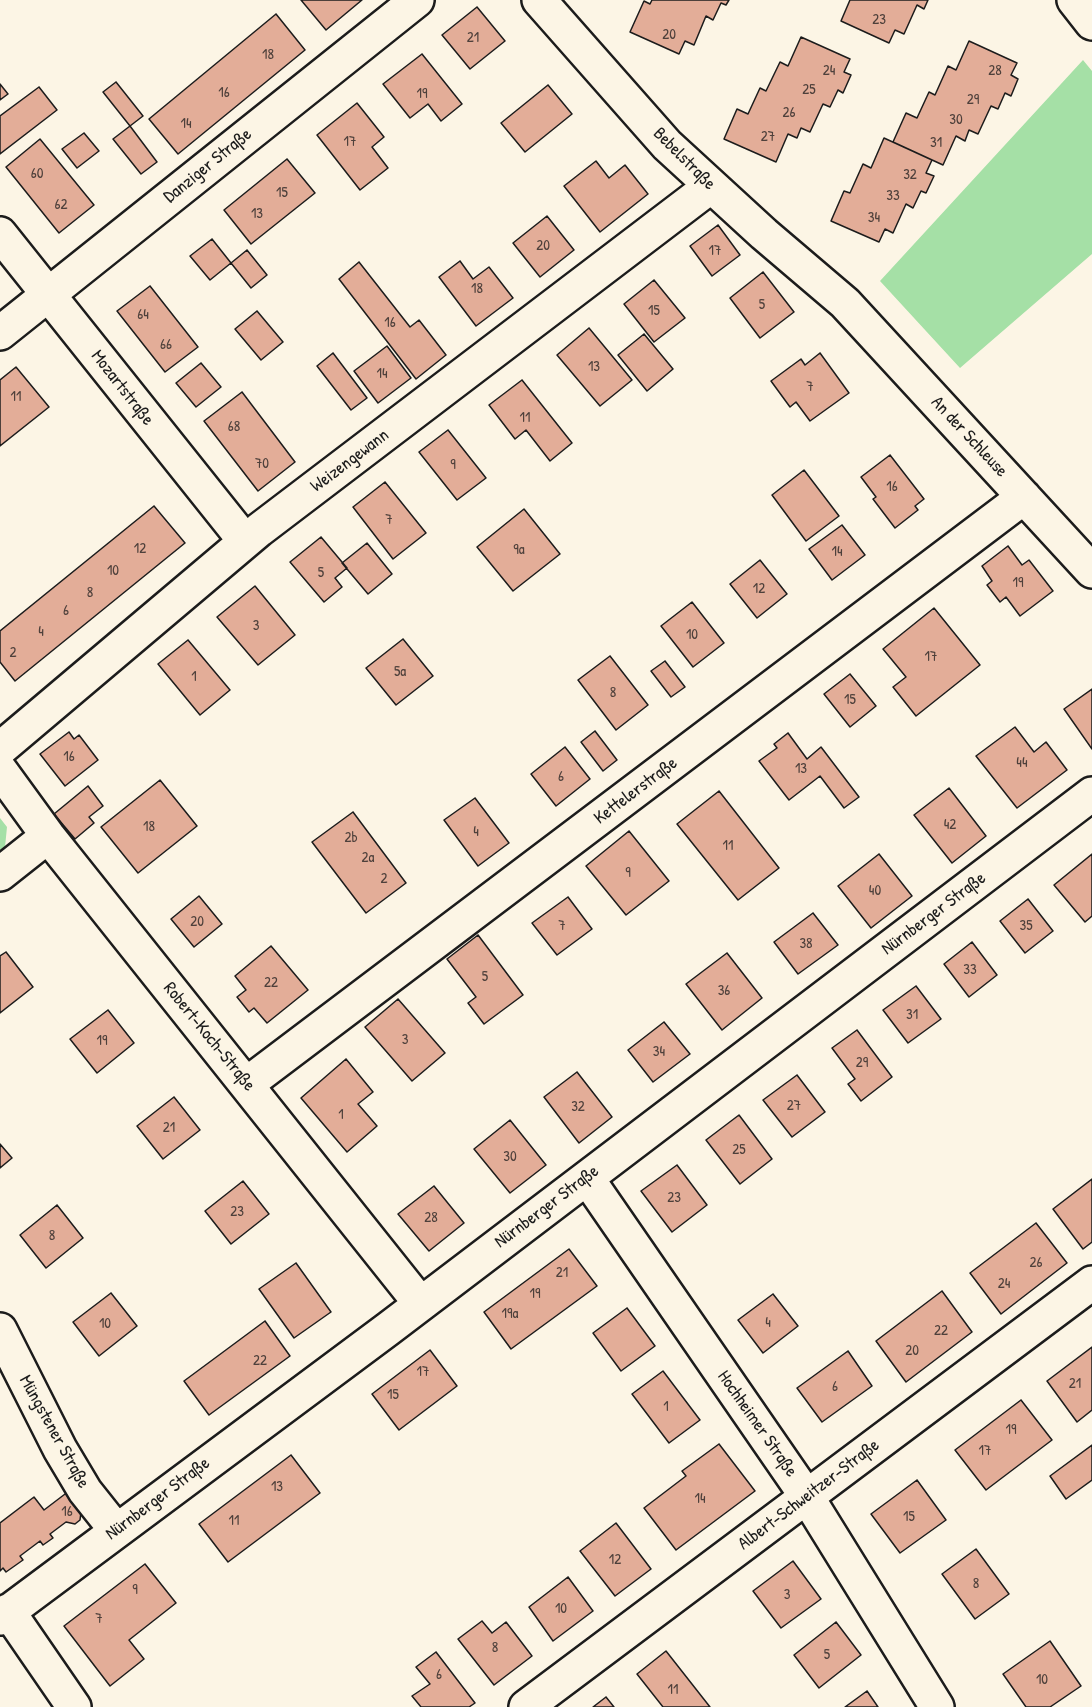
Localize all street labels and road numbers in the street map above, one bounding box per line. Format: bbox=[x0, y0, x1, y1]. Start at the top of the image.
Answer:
street label: Bebelstraße bbox=[648, 123, 720, 195]
street label: Danziger Straße bbox=[160, 124, 256, 208]
street label: Mozartstraße bbox=[86, 346, 158, 430]
street label: An der Schleuse bbox=[926, 392, 1012, 482]
street label: Weizengewann bbox=[307, 425, 393, 497]
street label: Kettelerstraße bbox=[590, 753, 682, 829]
street label: Nürnberger Straße bbox=[878, 868, 990, 960]
street label: Robert-Koch-Straße bbox=[158, 978, 260, 1096]
street label: Nürnberger Straße bbox=[491, 1161, 603, 1253]
street label: Hochheimer Straße bbox=[712, 1367, 802, 1481]
street label: Müngstener Straße bbox=[14, 1372, 94, 1492]
street label: Albert-Schweitzer-Straße bbox=[734, 1435, 884, 1555]
street label: Nürnberger Straße bbox=[102, 1453, 214, 1545]

